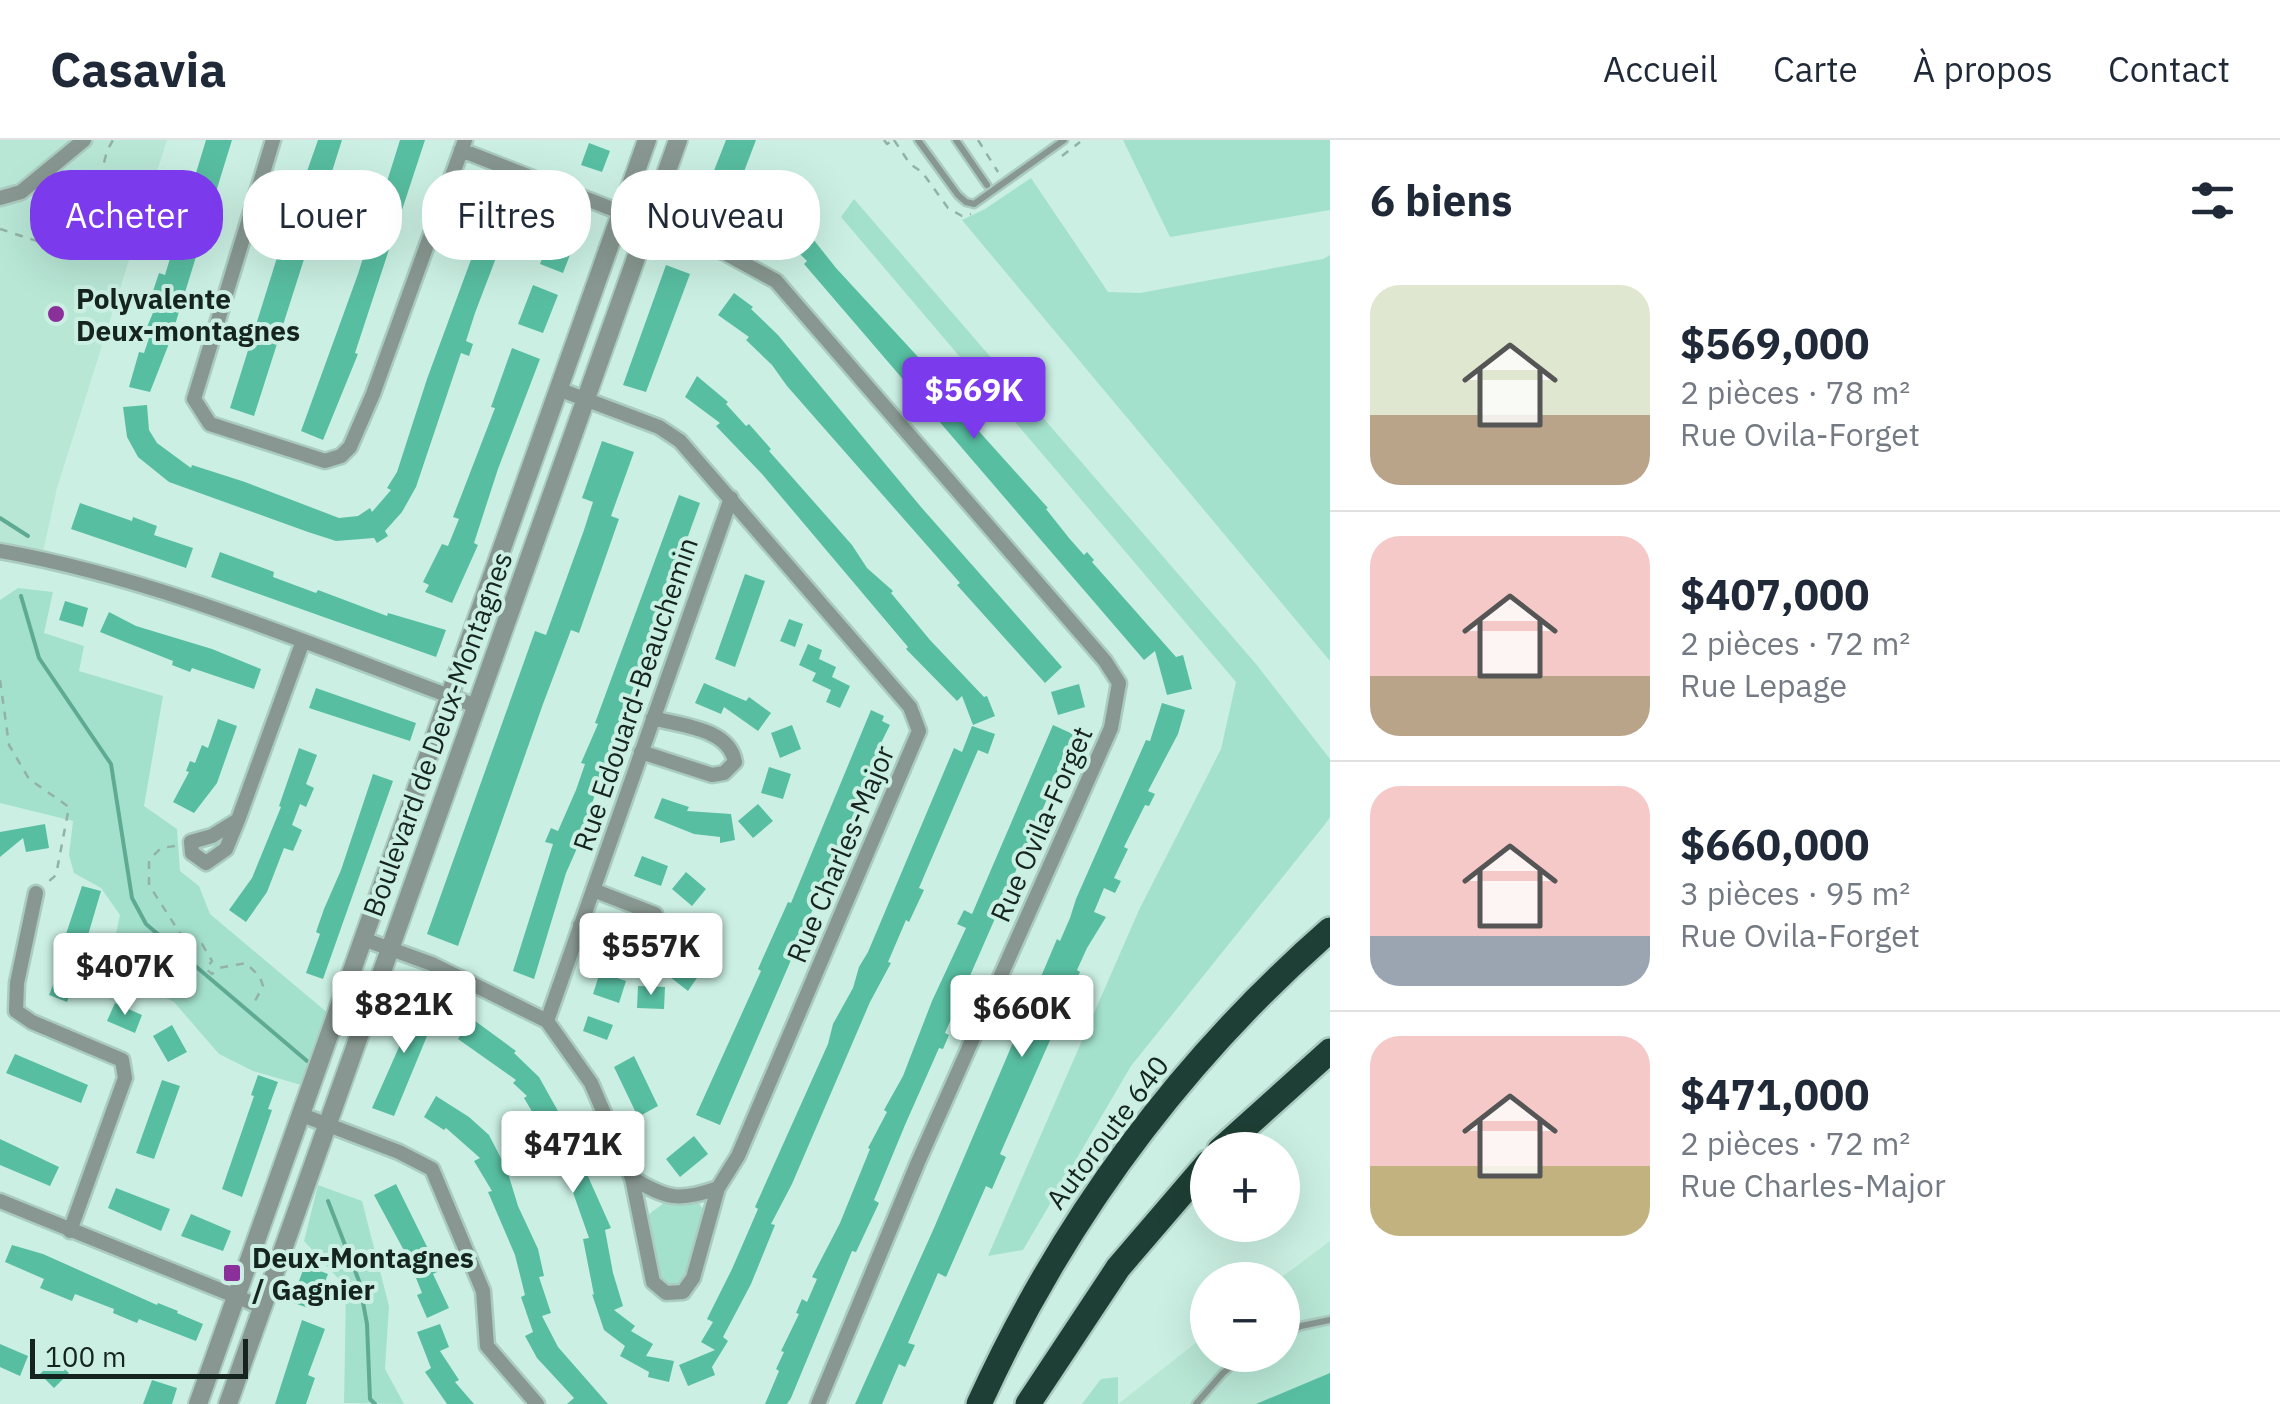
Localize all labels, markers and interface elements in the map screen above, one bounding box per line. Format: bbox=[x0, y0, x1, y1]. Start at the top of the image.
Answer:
text: Casavia bbox=[50, 38, 226, 100]
text: Accueil bbox=[1603, 46, 1718, 92]
text: Carte bbox=[1773, 46, 1858, 92]
text: À propos bbox=[1913, 46, 2053, 92]
text: Contact bbox=[2108, 46, 2230, 92]
chip: Acheter bbox=[30, 170, 223, 260]
chip: Louer bbox=[243, 170, 402, 260]
chip: Filtres bbox=[422, 170, 591, 260]
chip: Nouveau bbox=[611, 170, 820, 260]
text: 6 biens bbox=[1370, 173, 1512, 228]
icon: filters bbox=[2185, 173, 2240, 228]
place label: Polyvalente Deux-montagnes bbox=[76, 280, 300, 349]
marker: Polyvalente Deux-montagnes bbox=[45, 303, 67, 325]
text: $569,000 bbox=[1680, 316, 1869, 371]
icon: home bbox=[1450, 325, 1570, 445]
pin: $569K bbox=[904, 357, 1044, 442]
text: $569K bbox=[924, 368, 1024, 410]
text: 2 pièces · 78 m² bbox=[1680, 371, 1910, 413]
text: Rue Ovila-Forget bbox=[1680, 413, 1920, 455]
street label: Rue Edouard-Beauchemin bbox=[564, 532, 706, 856]
street label: Boulevard de Deux-Montagnes bbox=[354, 547, 520, 921]
text: $407,000 bbox=[1680, 567, 1869, 622]
icon: home bbox=[1450, 576, 1570, 696]
text: 2 pièces · 72 m² bbox=[1680, 622, 1910, 664]
text: Rue Lepage bbox=[1680, 664, 1847, 706]
street label: Rue Ovila-Forget bbox=[981, 721, 1101, 927]
street label: Rue Charles-Major bbox=[778, 740, 902, 968]
text: $660,000 bbox=[1680, 817, 1869, 872]
icon: home bbox=[1450, 826, 1570, 946]
text: 3 pièces · 95 m² bbox=[1680, 872, 1910, 914]
pin: $557K bbox=[581, 913, 721, 998]
text: Rue Ovila-Forget bbox=[1680, 914, 1920, 956]
text: $557K bbox=[601, 924, 701, 966]
pin: $407K bbox=[55, 933, 195, 1018]
text: $407K bbox=[75, 944, 175, 986]
pin: $821K bbox=[334, 971, 474, 1056]
pin: $660K bbox=[952, 975, 1092, 1060]
text: $821K bbox=[354, 982, 454, 1024]
text: $660K bbox=[972, 986, 1072, 1028]
street label: Autoroute 640 bbox=[1037, 1048, 1177, 1216]
text: $471,000 bbox=[1680, 1067, 1869, 1122]
icon: home bbox=[1450, 1076, 1570, 1196]
pin: $471K bbox=[503, 1111, 643, 1196]
text: $471K bbox=[523, 1122, 623, 1164]
text: 2 pièces · 72 m² bbox=[1680, 1122, 1910, 1164]
map controls bbox=[1190, 1132, 1300, 1372]
button: + bbox=[1190, 1132, 1300, 1242]
text: Rue Charles-Major bbox=[1680, 1164, 1946, 1206]
place label: Deux-Montagnes / Gagnier bbox=[252, 1239, 474, 1308]
marker: Deux-Montagnes / Gagnier bbox=[221, 1262, 243, 1284]
button: − bbox=[1190, 1262, 1300, 1372]
scale bar bbox=[30, 1334, 248, 1378]
text: 100 m bbox=[45, 1338, 126, 1375]

